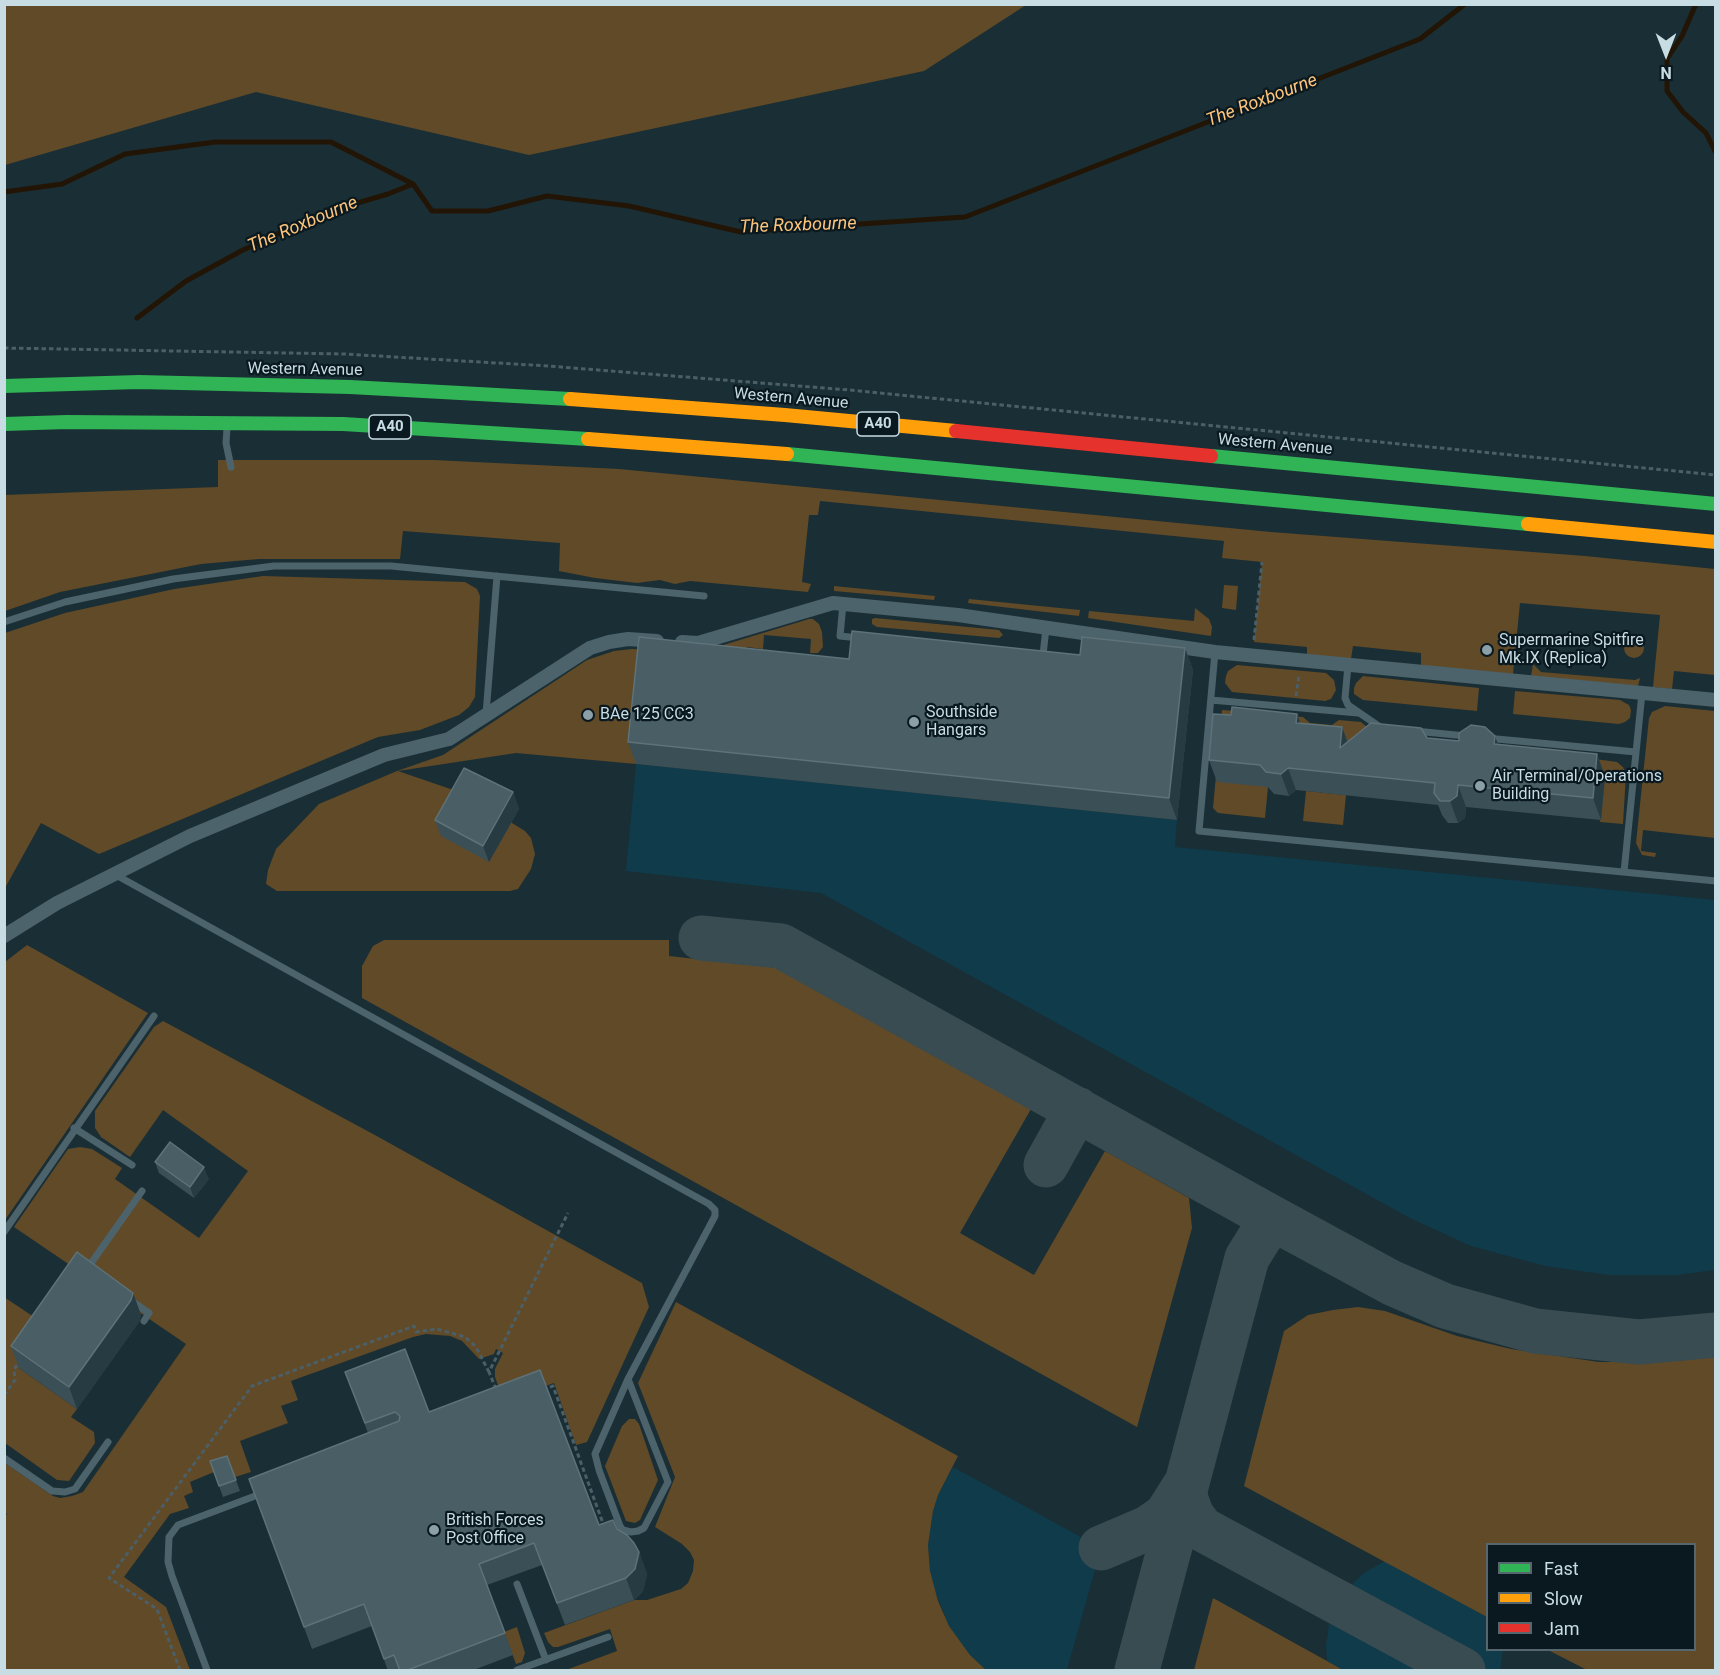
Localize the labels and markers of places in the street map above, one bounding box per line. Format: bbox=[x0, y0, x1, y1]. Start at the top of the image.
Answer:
place label: Supermarine Spitfire Mk.IX (Replica) bbox=[1499, 631, 1644, 669]
marker: Supermarine Spitfire Mk.IX (Replica) bbox=[1480, 643, 1494, 657]
place label: Southside Hangars bbox=[926, 703, 997, 741]
place label: BAe 125 CC3 bbox=[600, 705, 694, 725]
marker: BAe 125 CC3 bbox=[581, 708, 595, 722]
marker: Southside Hangars bbox=[907, 715, 921, 729]
place label: Air Terminal/Operations Building bbox=[1492, 767, 1662, 805]
marker: Air Terminal/Operations Building bbox=[1473, 779, 1487, 793]
place label: British Forces Post Office bbox=[446, 1511, 544, 1549]
marker: British Forces Post Office bbox=[427, 1523, 441, 1537]

